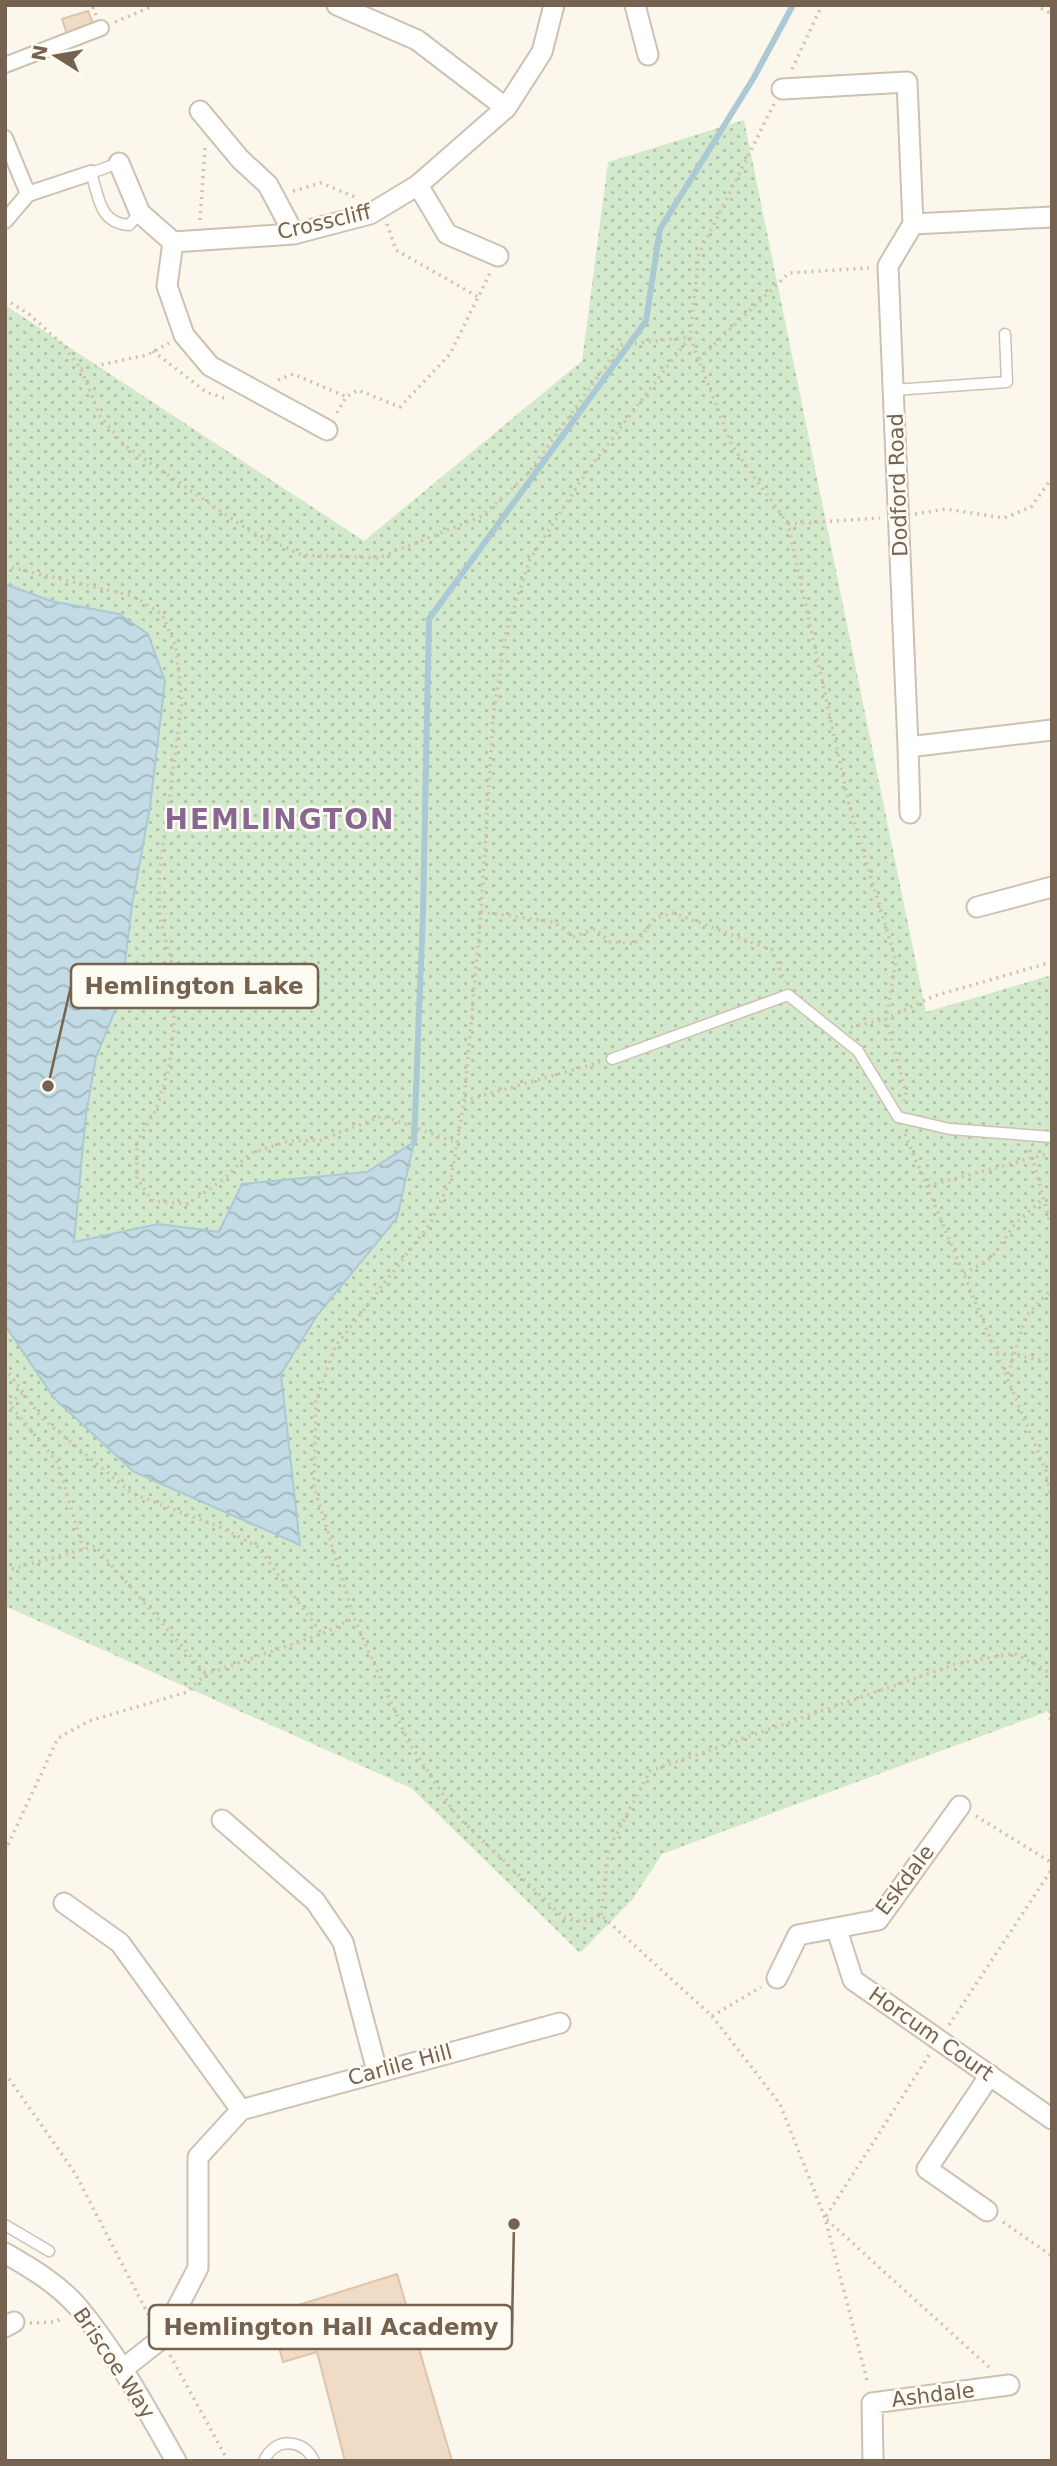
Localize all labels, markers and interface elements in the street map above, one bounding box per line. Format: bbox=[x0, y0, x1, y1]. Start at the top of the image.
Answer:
north arrow bbox=[21, 21, 91, 91]
text: N bbox=[27, 43, 52, 63]
street label: Crosscliff bbox=[275, 199, 374, 244]
street label: Dodford Road bbox=[884, 413, 912, 557]
district label: HEMLINGTON bbox=[165, 803, 395, 836]
callout: Hemlington Lake bbox=[71, 964, 318, 1008]
text: Hemlington Lake bbox=[84, 973, 304, 999]
street label: Eskdale bbox=[871, 1840, 939, 1920]
street label: Horcum Court bbox=[864, 1982, 998, 2086]
street label: Carlile Hill bbox=[345, 2040, 455, 2090]
street label: Briscoe Way bbox=[68, 2303, 160, 2423]
callout: Hemlington Hall Academy bbox=[149, 2305, 512, 2349]
text: Hemlington Hall Academy bbox=[163, 2314, 499, 2340]
street label: Ashdale bbox=[890, 2378, 976, 2412]

